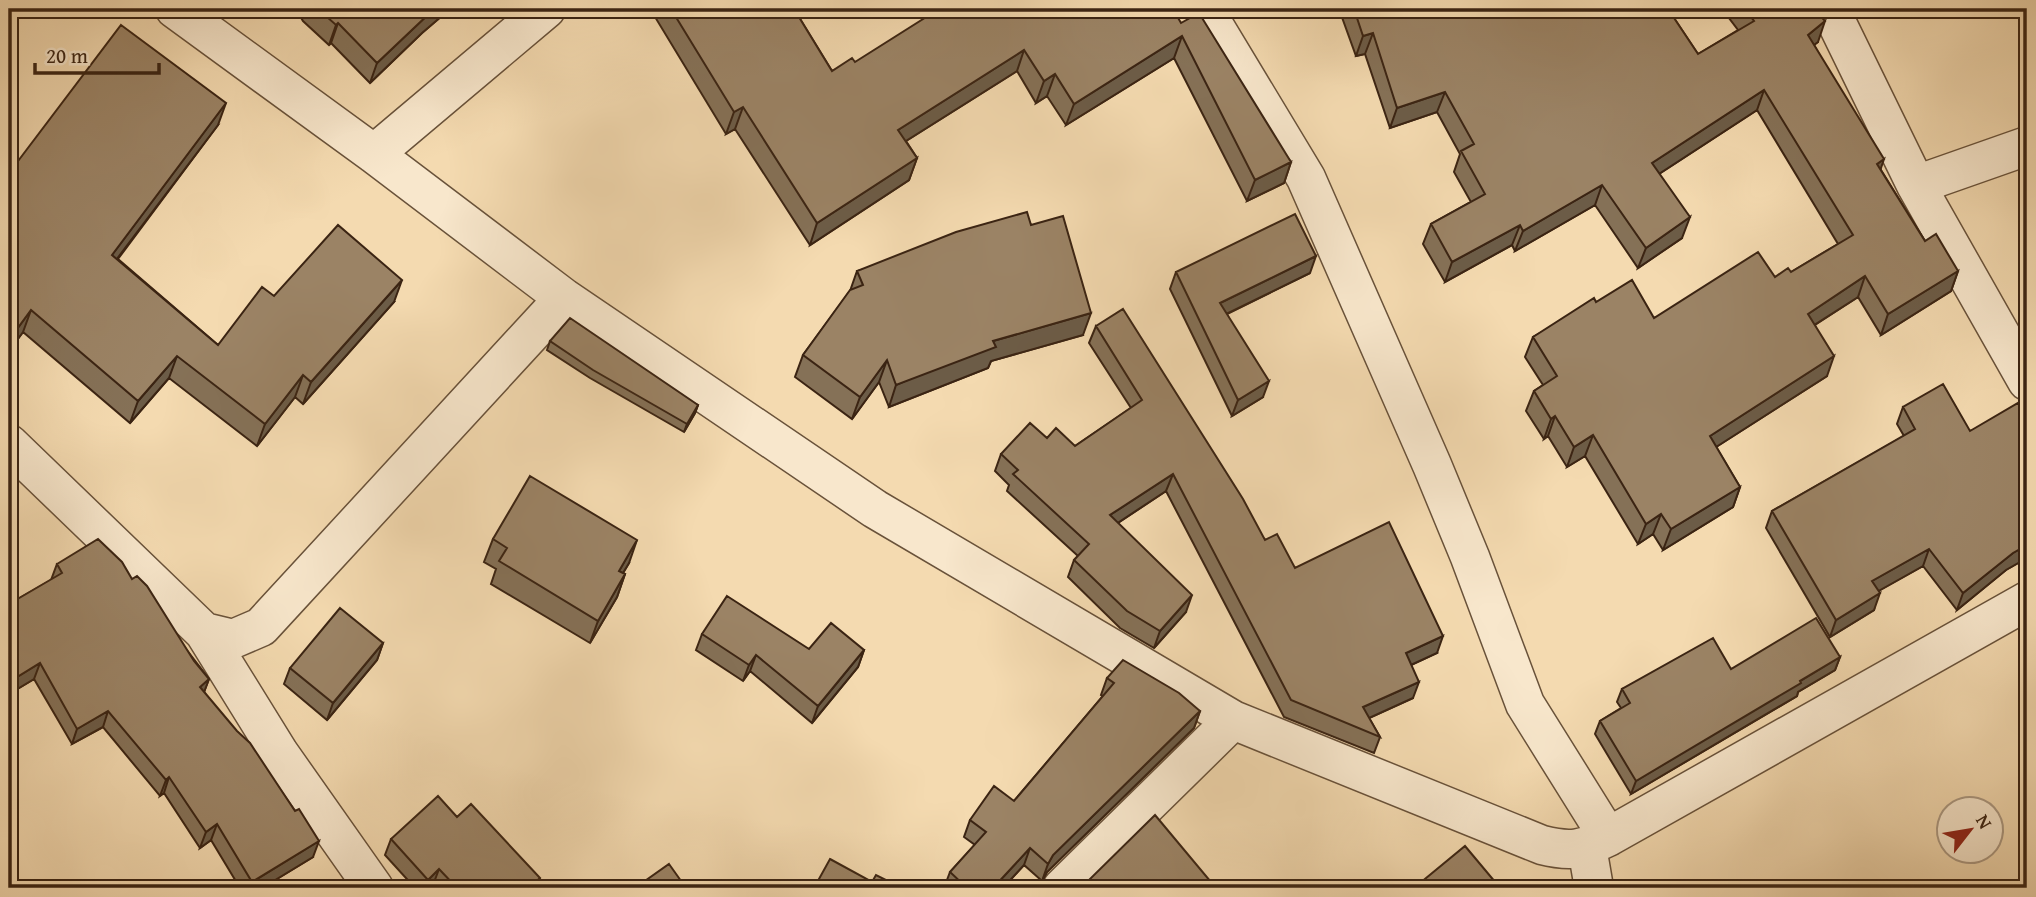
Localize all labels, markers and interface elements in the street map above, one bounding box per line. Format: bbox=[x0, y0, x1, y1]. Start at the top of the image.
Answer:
scale bar bbox=[35, 32, 159, 76]
text: 20 m bbox=[46, 40, 88, 71]
north arrow bbox=[1934, 796, 2004, 866]
text: N bbox=[1969, 809, 2000, 834]

